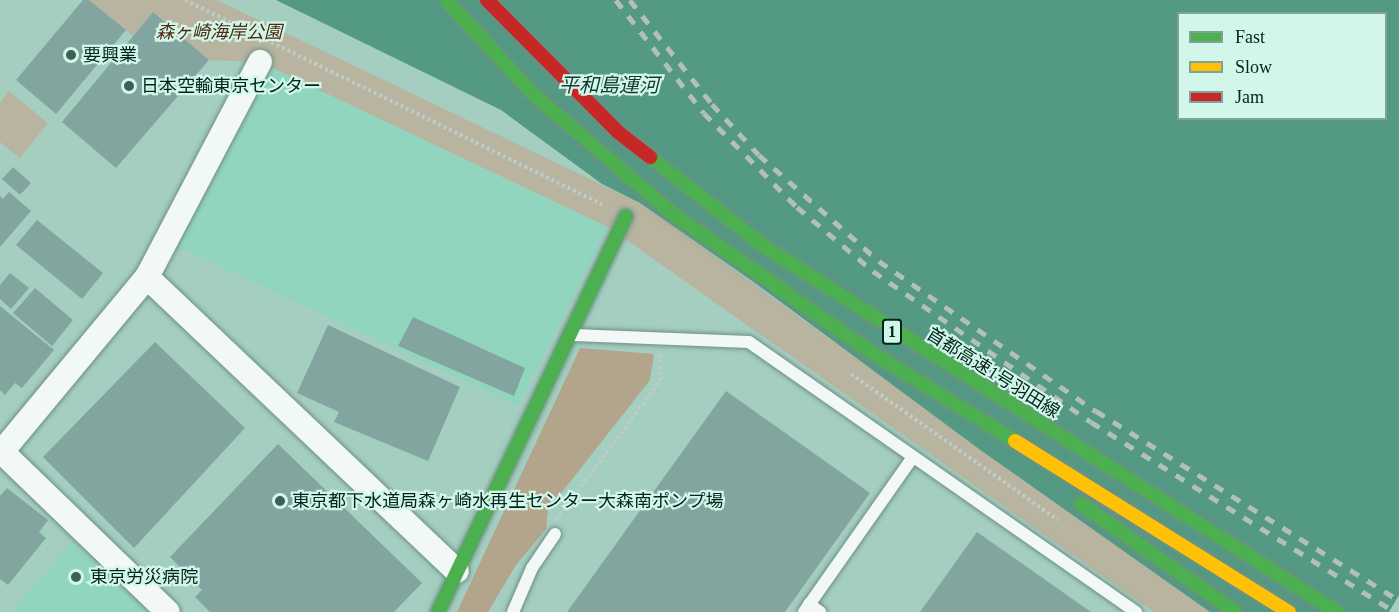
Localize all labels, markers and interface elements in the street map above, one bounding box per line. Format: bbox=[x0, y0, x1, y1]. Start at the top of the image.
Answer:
legend bbox=[1177, 12, 1387, 120]
park label: 森ヶ崎海岸公園 bbox=[156, 21, 282, 43]
text: Fast bbox=[1235, 27, 1265, 47]
place label: 要興業 bbox=[83, 44, 137, 66]
marker: 要興業 bbox=[64, 48, 78, 62]
text: Slow bbox=[1235, 57, 1272, 77]
water label: 平和島運河 bbox=[559, 73, 659, 97]
place label: 日本空輸東京センター bbox=[141, 75, 321, 97]
marker: 日本空輸東京センター bbox=[122, 79, 136, 93]
text: Jam bbox=[1235, 87, 1264, 107]
road number: 1 bbox=[882, 319, 902, 345]
street label: 首都高速1号羽田線 bbox=[922, 323, 1064, 423]
place label: 東京都下水道局森ヶ崎水再生センター大森南ポンプ場 bbox=[292, 490, 724, 512]
marker: 東京都下水道局森ヶ崎水再生センター大森南ポンプ場 bbox=[273, 494, 287, 508]
place label: 東京労災病院 bbox=[90, 566, 198, 588]
marker: 東京労災病院 bbox=[67, 568, 85, 586]

